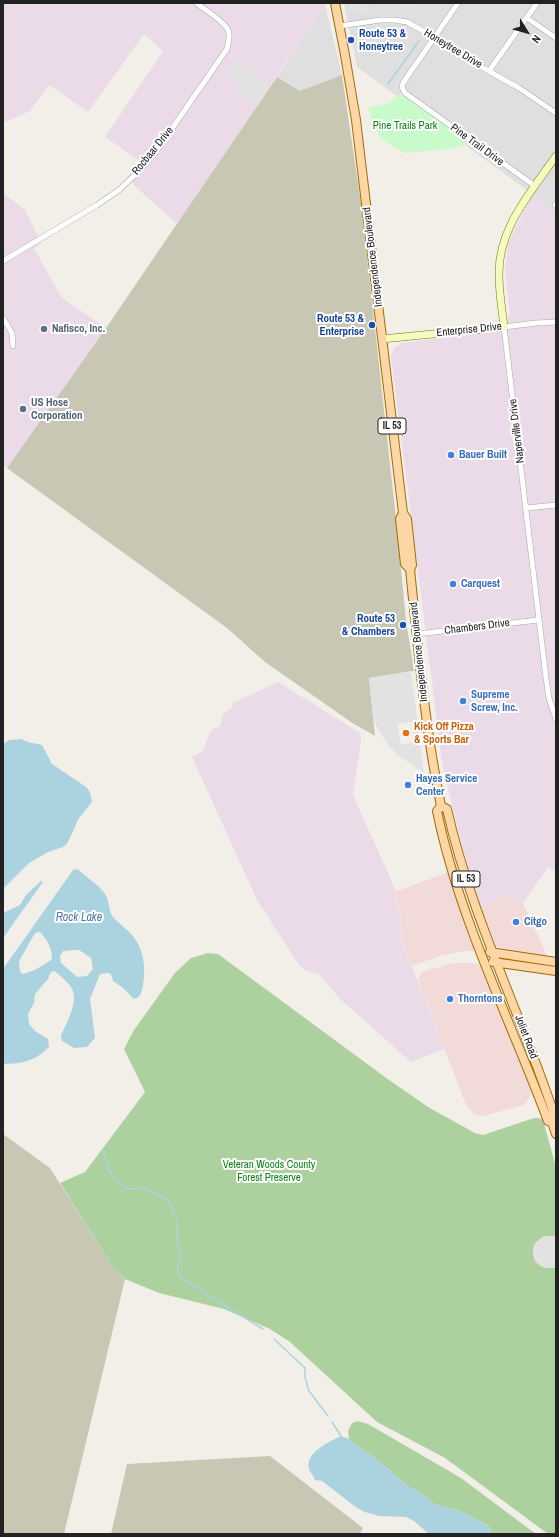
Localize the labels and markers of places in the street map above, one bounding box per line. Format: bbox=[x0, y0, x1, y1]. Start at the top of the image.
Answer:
place label: Route 53 & Honeytree bbox=[359, 27, 406, 53]
marker: Route 53 & Honeytree bbox=[346, 35, 356, 45]
place label: Route 53 & Enterprise bbox=[317, 312, 364, 338]
marker: Route 53 & Enterprise bbox=[367, 320, 377, 330]
place label: Nafisco, Inc. bbox=[52, 322, 105, 336]
marker: Nafisco, Inc. bbox=[39, 324, 49, 334]
place label: US Hose Corporation bbox=[31, 396, 83, 422]
marker: US Hose Corporation bbox=[18, 404, 28, 414]
place label: Bauer Built bbox=[459, 448, 507, 462]
marker: Bauer Built bbox=[446, 450, 456, 460]
place label: Carquest bbox=[461, 577, 500, 591]
marker: Carquest bbox=[448, 579, 458, 589]
place label: Route 53 & Chambers bbox=[342, 612, 395, 638]
marker: Route 53 & Chambers bbox=[398, 620, 408, 630]
place label: Supreme Screw, Inc. bbox=[471, 688, 518, 714]
marker: Supreme Screw, Inc. bbox=[458, 696, 468, 706]
place label: Kick Off Pizza & Sports Bar bbox=[414, 720, 474, 746]
marker: Kick Off Pizza & Sports Bar bbox=[401, 728, 411, 738]
place label: Hayes Service Center bbox=[416, 772, 477, 798]
marker: Hayes Service Center bbox=[403, 780, 413, 790]
place label: Citgo bbox=[524, 915, 547, 929]
marker: Citgo bbox=[511, 917, 521, 927]
place label: Thorntons bbox=[458, 992, 503, 1006]
marker: Thorntons bbox=[445, 994, 455, 1004]

